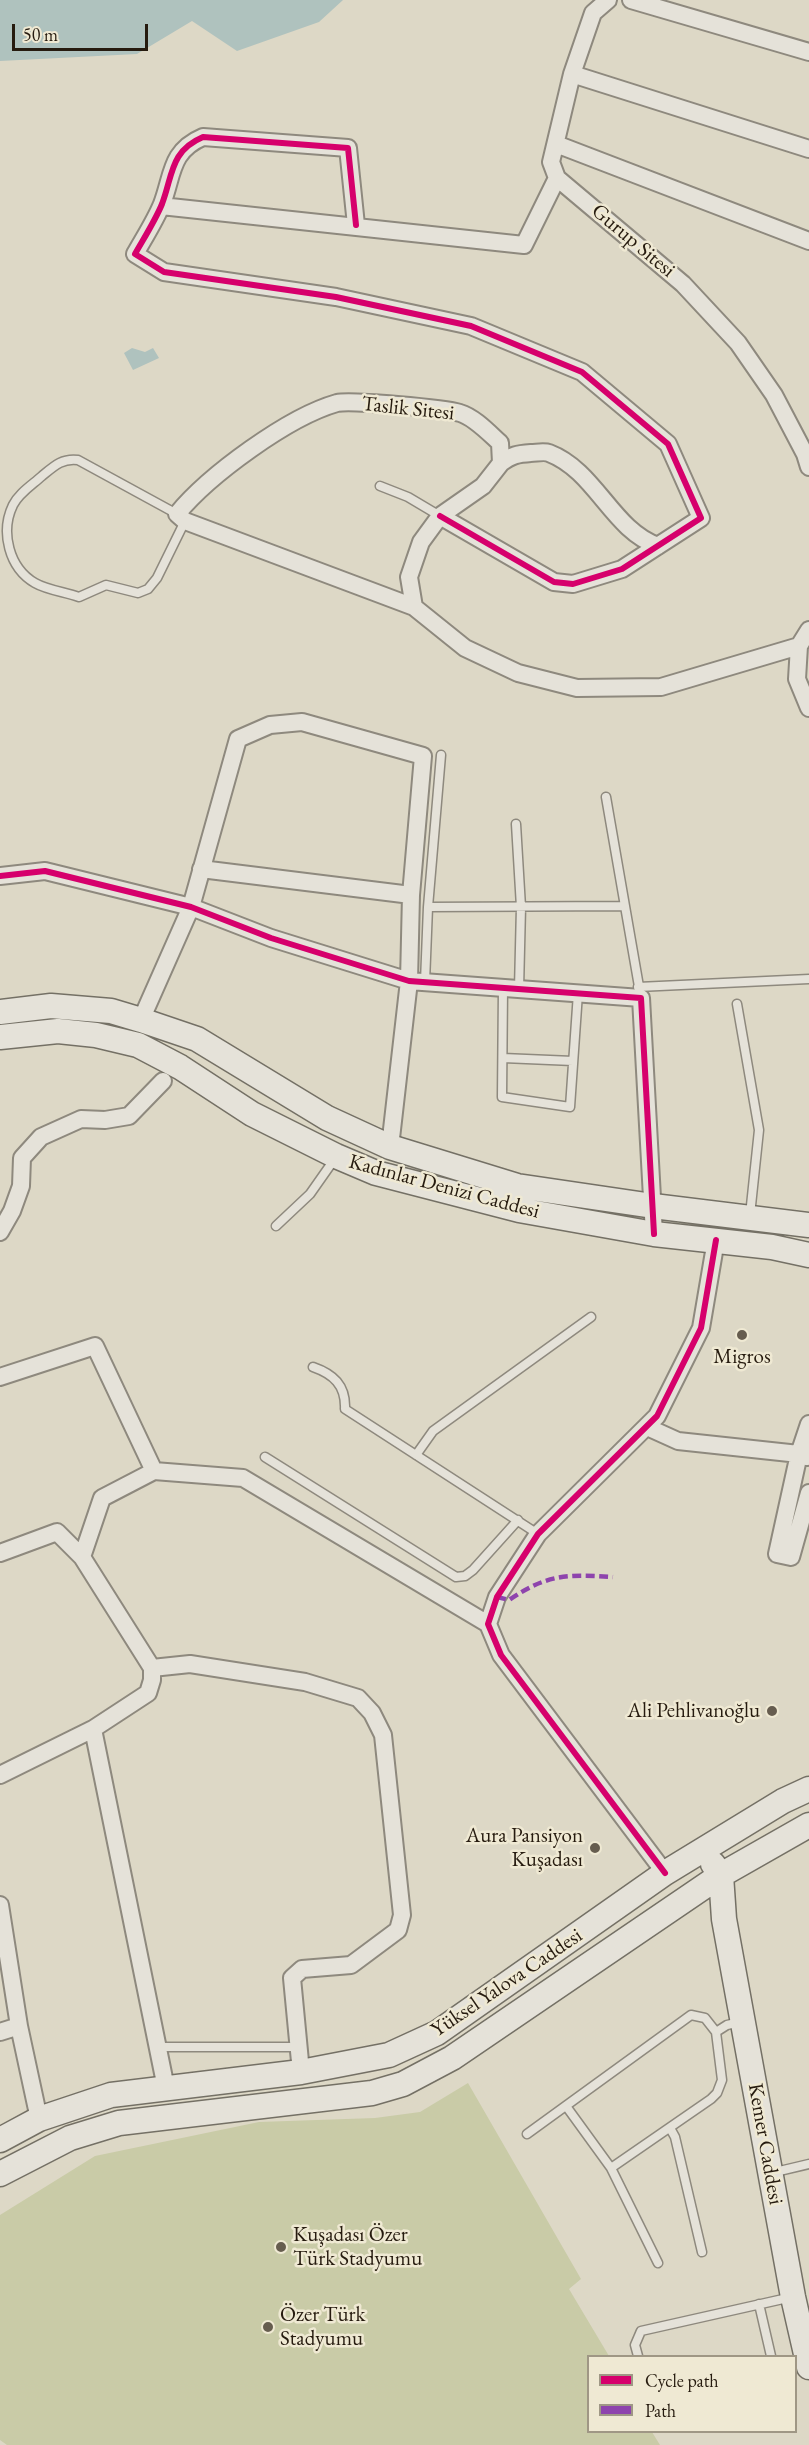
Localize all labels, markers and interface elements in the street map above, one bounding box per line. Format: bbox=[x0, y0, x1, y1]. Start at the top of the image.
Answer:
scale bar bbox=[15, 12, 152, 50]
text: 50 m bbox=[23, 23, 58, 46]
street label: Gurup Sitesi bbox=[586, 199, 680, 283]
street label: Taslik Sitesi bbox=[360, 392, 456, 426]
street label: Kadınlar Denizi Caddesi bbox=[346, 1149, 542, 1225]
marker: Migros bbox=[735, 1328, 749, 1342]
place label: Migros bbox=[713, 1344, 771, 1370]
place label: Ali Pehlivanoğlu bbox=[627, 1698, 760, 1724]
marker: Ali Pehlivanoğlu bbox=[765, 1704, 779, 1718]
place label: Aura Pansiyon Kuşadası bbox=[466, 1823, 583, 1873]
marker: Aura Pansiyon Kuşadası bbox=[588, 1841, 602, 1855]
street label: Yüksel Yalova Caddesi bbox=[427, 1923, 587, 2043]
street label: Kemer Caddesi bbox=[742, 2081, 788, 2207]
place label: Kuşadası Özer Türk Stadyumu bbox=[293, 2222, 422, 2272]
marker: Kuşadası Özer Türk Stadyumu bbox=[274, 2240, 288, 2254]
place label: Özer Türk Stadyumu bbox=[280, 2302, 365, 2352]
marker: Özer Türk Stadyumu bbox=[261, 2320, 275, 2334]
legend bbox=[587, 2355, 797, 2433]
text: Cycle path bbox=[645, 2369, 719, 2392]
text: Path bbox=[645, 2399, 676, 2422]

